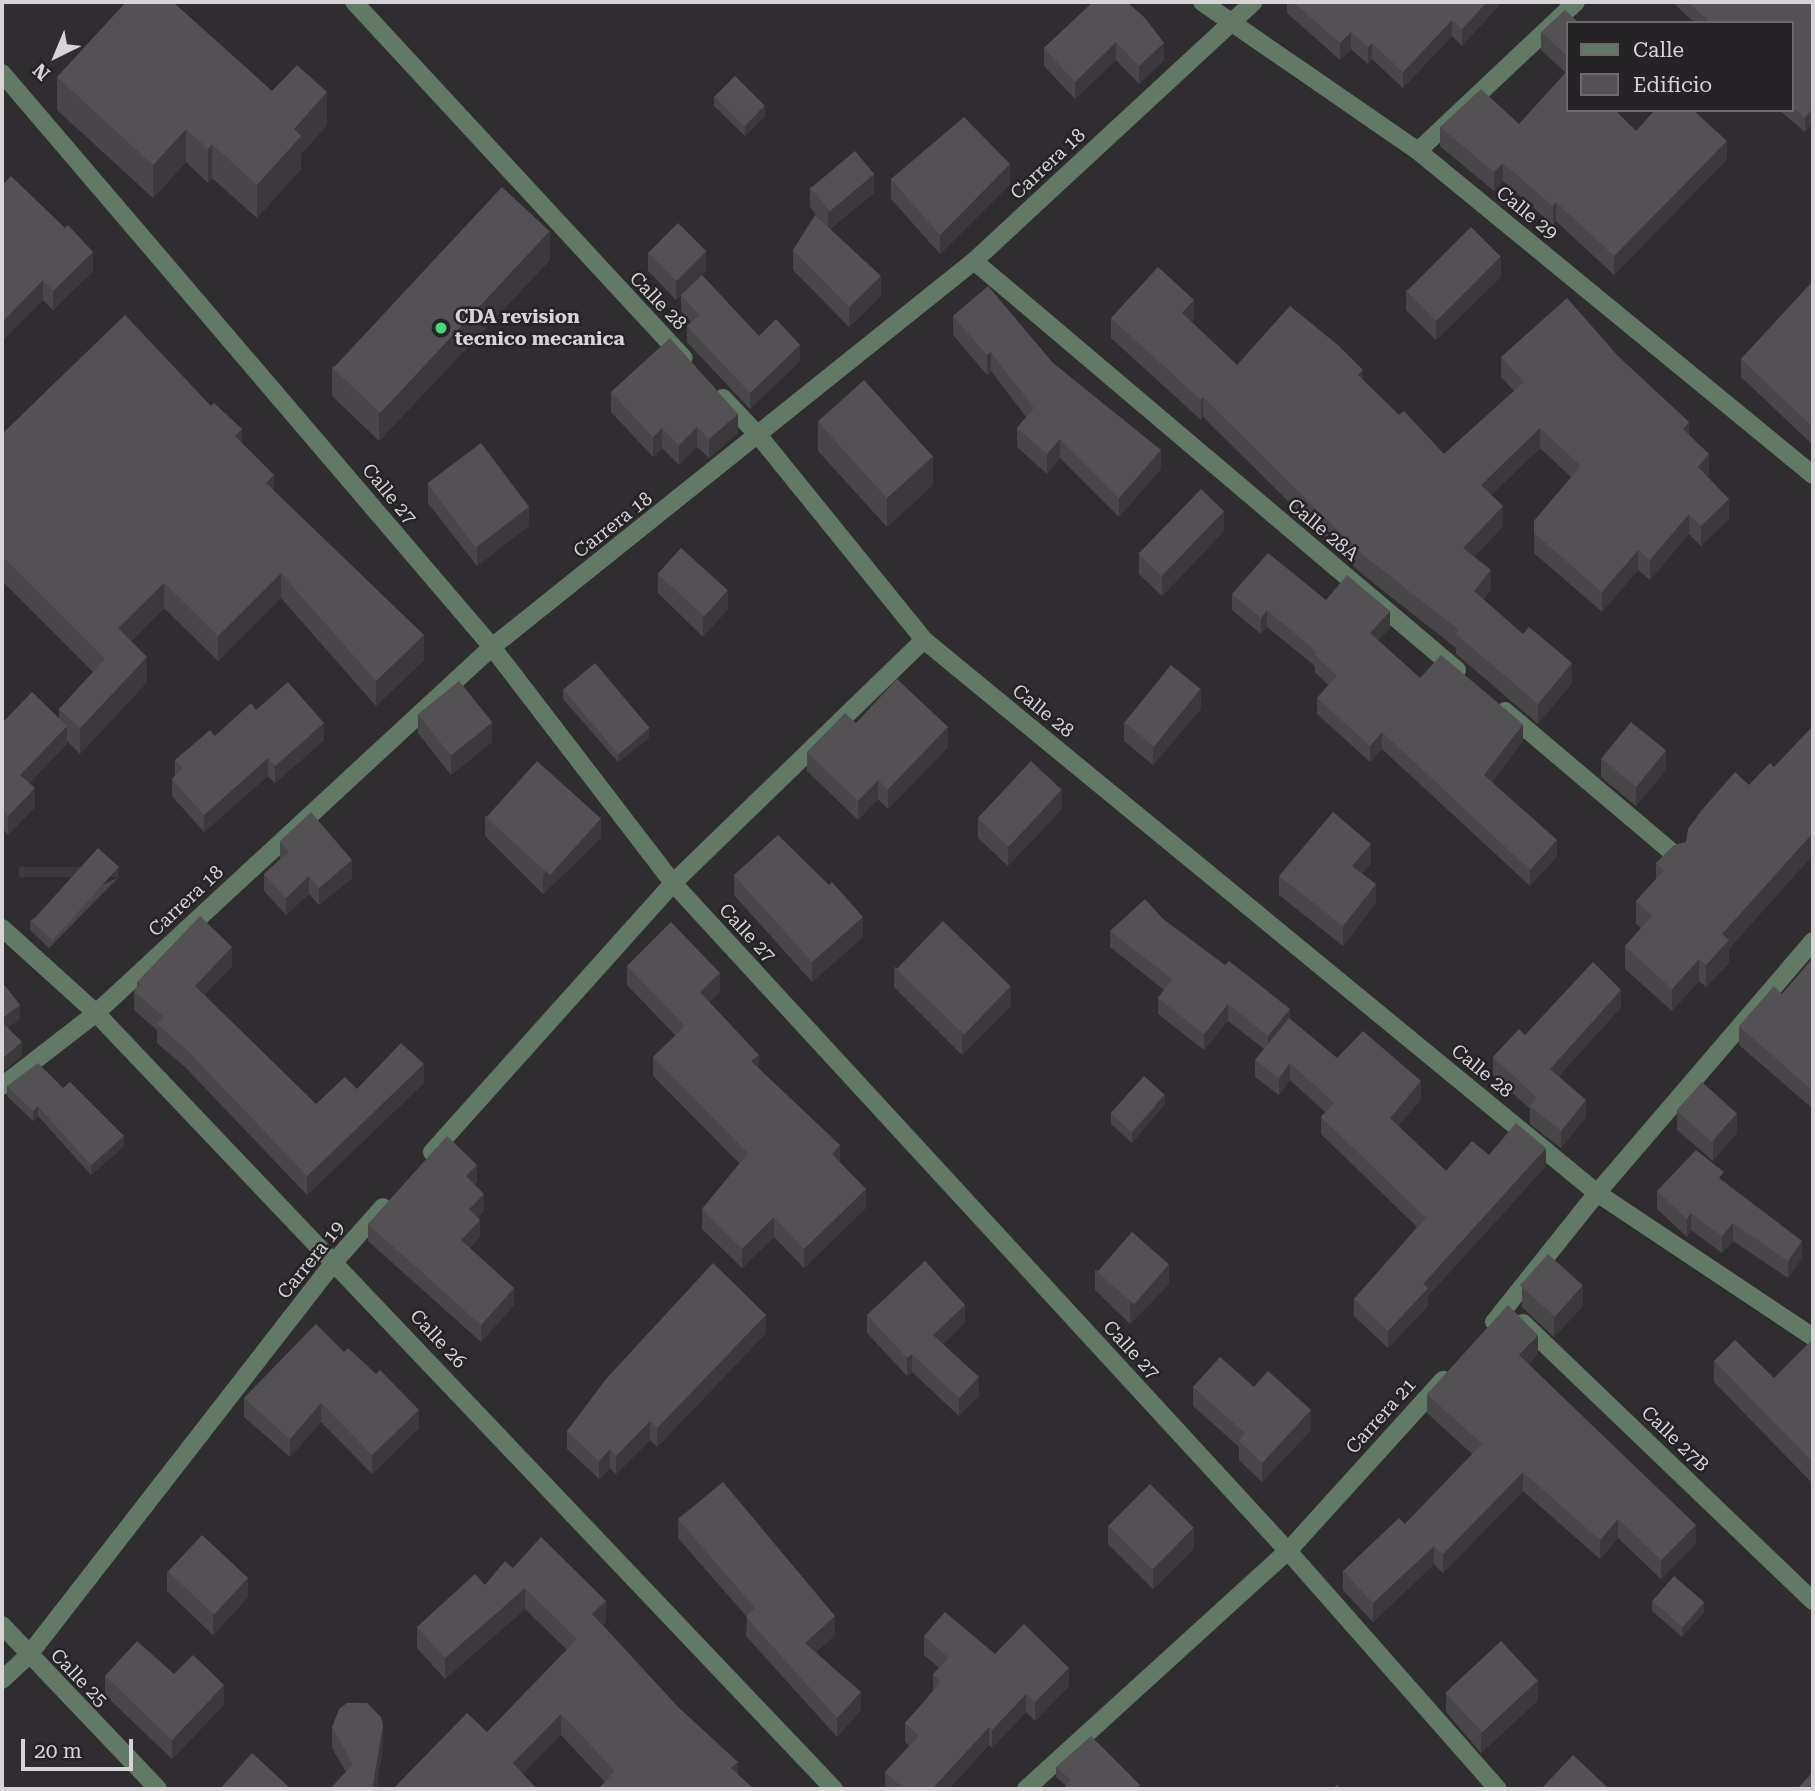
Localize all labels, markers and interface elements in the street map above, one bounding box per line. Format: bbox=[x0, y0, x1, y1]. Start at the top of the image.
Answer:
north arrow bbox=[21, 21, 91, 91]
legend bbox=[1566, 21, 1794, 112]
text: Calle bbox=[1633, 38, 1684, 62]
text: N bbox=[28, 58, 55, 85]
text: Edificio bbox=[1633, 73, 1712, 97]
street label: Carrera 18 bbox=[1006, 124, 1090, 204]
street label: Calle 29 bbox=[1492, 181, 1562, 245]
street label: Calle 28 bbox=[625, 267, 691, 335]
place label: CDA revision tecnico mecanica bbox=[455, 306, 625, 350]
marker: CDA revision tecnico mecanica bbox=[433, 320, 449, 336]
street label: Calle 27 bbox=[357, 459, 421, 529]
street label: Carrera 18 bbox=[569, 487, 657, 563]
street label: Calle 28A bbox=[1283, 494, 1363, 566]
street label: Calle 28 bbox=[1008, 679, 1078, 743]
street label: Carrera 18 bbox=[144, 861, 228, 941]
street label: Calle 27 bbox=[714, 899, 780, 967]
street label: Calle 28 bbox=[1447, 1039, 1517, 1103]
street label: Carrera 19 bbox=[273, 1216, 349, 1304]
street label: Calle 26 bbox=[405, 1305, 471, 1373]
street label: Calle 27 bbox=[1098, 1316, 1164, 1384]
street label: Carrera 21 bbox=[1341, 1374, 1421, 1458]
street label: Calle 27B bbox=[1637, 1401, 1713, 1477]
street label: Calle 25 bbox=[46, 1644, 112, 1712]
scale bar bbox=[24, 1724, 136, 1768]
text: 20 m bbox=[34, 1739, 82, 1763]

